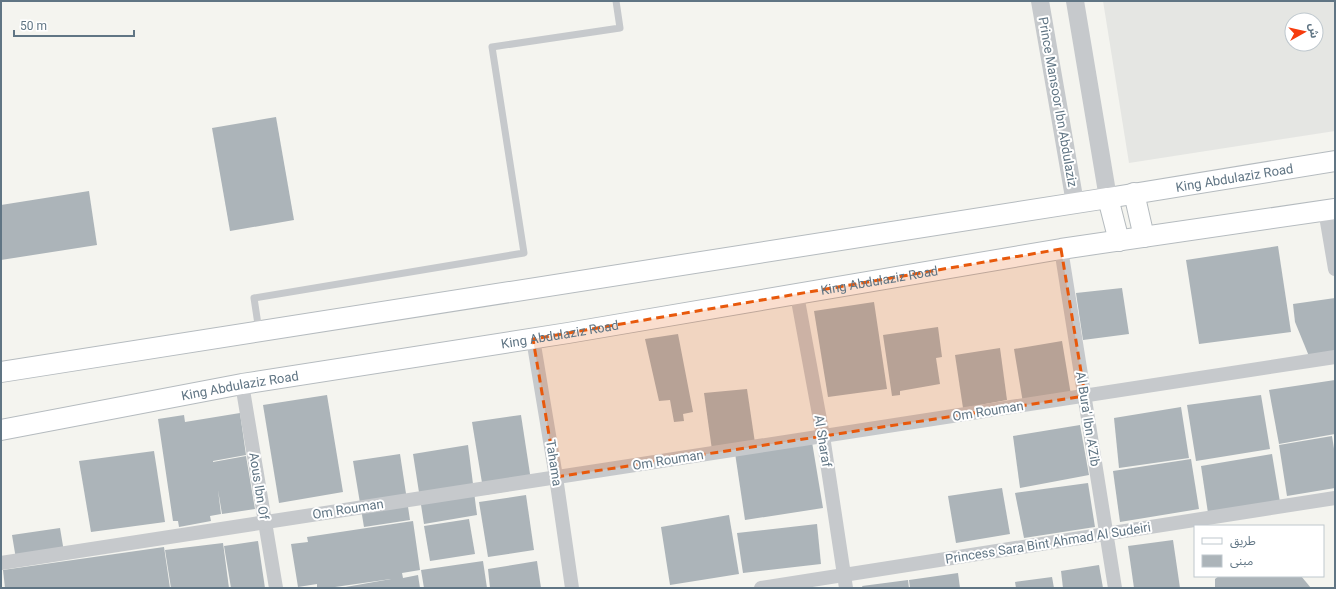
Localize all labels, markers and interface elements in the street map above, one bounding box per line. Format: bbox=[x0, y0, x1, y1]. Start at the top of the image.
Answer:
scale bar bbox=[14, 12, 134, 38]
north arrow bbox=[1284, 12, 1324, 52]
street label: Prince Mansoor Ibn Abdulaziz bbox=[1036, 16, 1080, 189]
text: 50 m bbox=[20, 19, 47, 33]
text: ش bbox=[1306, 22, 1321, 39]
street label: King Abdulaziz Road bbox=[1174, 160, 1294, 194]
street label: King Abdulaziz Road bbox=[819, 263, 939, 297]
street label: King Abdulaziz Road bbox=[500, 317, 620, 351]
street label: King Abdulaziz Road bbox=[180, 368, 300, 403]
street label: Al Bura' Ibn A'Zib bbox=[1073, 370, 1103, 468]
street label: Om Rouman bbox=[951, 398, 1025, 424]
street label: Al Sharaf bbox=[811, 414, 835, 469]
street label: Tahama bbox=[543, 439, 565, 487]
street label: Om Rouman bbox=[631, 447, 705, 473]
street label: Aous Ibn Of bbox=[246, 451, 272, 521]
street label: Om Rouman bbox=[311, 496, 385, 522]
street label: Princess Sara Bint Ahmad Al Sudeiri bbox=[944, 519, 1152, 567]
legend bbox=[1194, 525, 1324, 577]
text: طريق bbox=[1230, 534, 1256, 549]
text: مبنى bbox=[1230, 554, 1253, 568]

